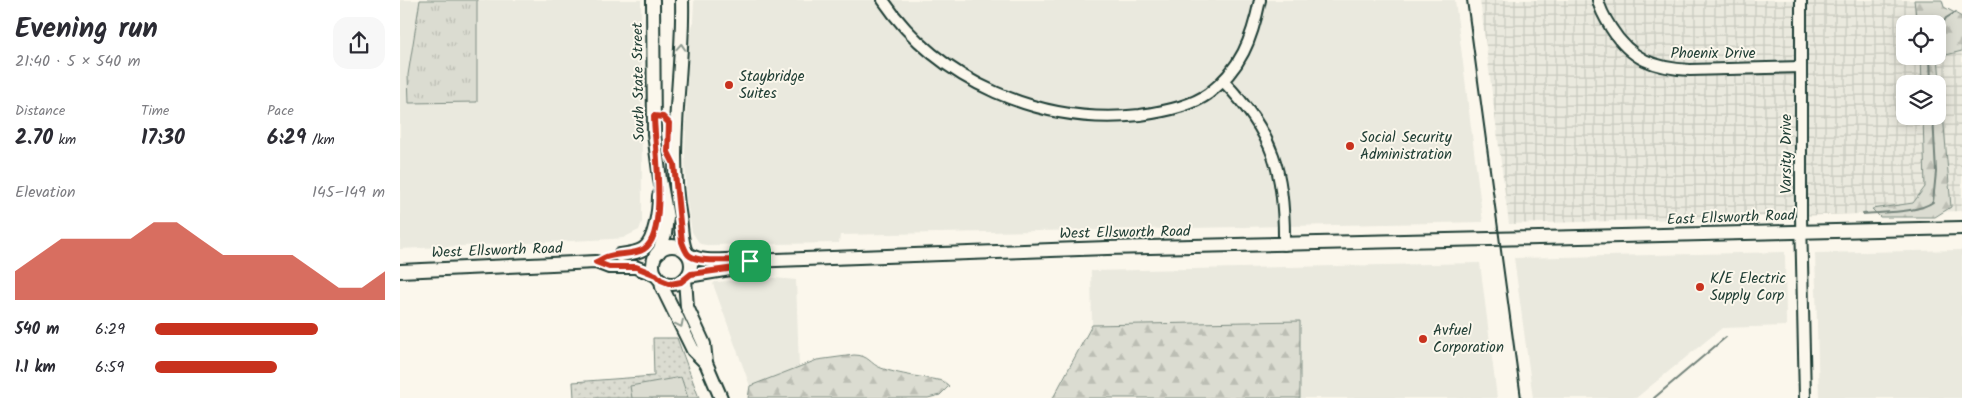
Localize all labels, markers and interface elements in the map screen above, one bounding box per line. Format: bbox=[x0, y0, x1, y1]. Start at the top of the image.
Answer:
text: Evening run bbox=[15, 7, 158, 52]
map controls bbox=[1896, 15, 1946, 125]
button: locate bbox=[1896, 15, 1946, 65]
button: share bbox=[333, 17, 385, 69]
street label: South State Street bbox=[626, 22, 652, 142]
street label: Phoenix Drive bbox=[1670, 42, 1756, 66]
one-way arrow bbox=[675, 43, 686, 51]
text: 21:40 · 5 × 540 m bbox=[15, 49, 141, 74]
place label: Staybridge Suites bbox=[739, 65, 805, 106]
button: layers bbox=[1896, 75, 1946, 125]
marker: Staybridge Suites bbox=[723, 79, 735, 91]
text: Distance bbox=[15, 100, 65, 122]
text: Time bbox=[141, 100, 169, 122]
text: Pace bbox=[267, 100, 294, 122]
street label: Varsity Drive bbox=[1775, 114, 1799, 194]
text: 2.70 bbox=[15, 122, 53, 155]
text: 17:30 bbox=[141, 122, 185, 155]
text: 6:29 bbox=[267, 122, 306, 155]
place label: Social Security Administration bbox=[1360, 126, 1453, 167]
text: km bbox=[53, 129, 76, 151]
text: /km bbox=[306, 129, 335, 151]
marker: Social Security Administration bbox=[1344, 140, 1356, 152]
text: Elevation bbox=[15, 180, 76, 205]
text: 145–149 m bbox=[312, 180, 385, 205]
street label: East Ellsworth Road bbox=[1666, 204, 1796, 232]
street label: West Ellsworth Road bbox=[1059, 220, 1191, 246]
street label: West Ellsworth Road bbox=[431, 237, 563, 265]
pin bbox=[729, 240, 771, 282]
icon: arrive bbox=[736, 247, 764, 275]
place label: K/E Electric Supply Corp bbox=[1710, 267, 1786, 308]
marker: K/E Electric Supply Corp bbox=[1694, 281, 1706, 293]
text: 540 m bbox=[15, 317, 59, 342]
text: 6:29 bbox=[95, 317, 125, 342]
one-way arrow bbox=[674, 318, 684, 327]
place label: Avfuel Corporation bbox=[1433, 319, 1504, 360]
marker: Avfuel Corporation bbox=[1417, 333, 1429, 345]
text: 1.1 km bbox=[15, 355, 56, 380]
text: 6:59 bbox=[95, 355, 124, 380]

